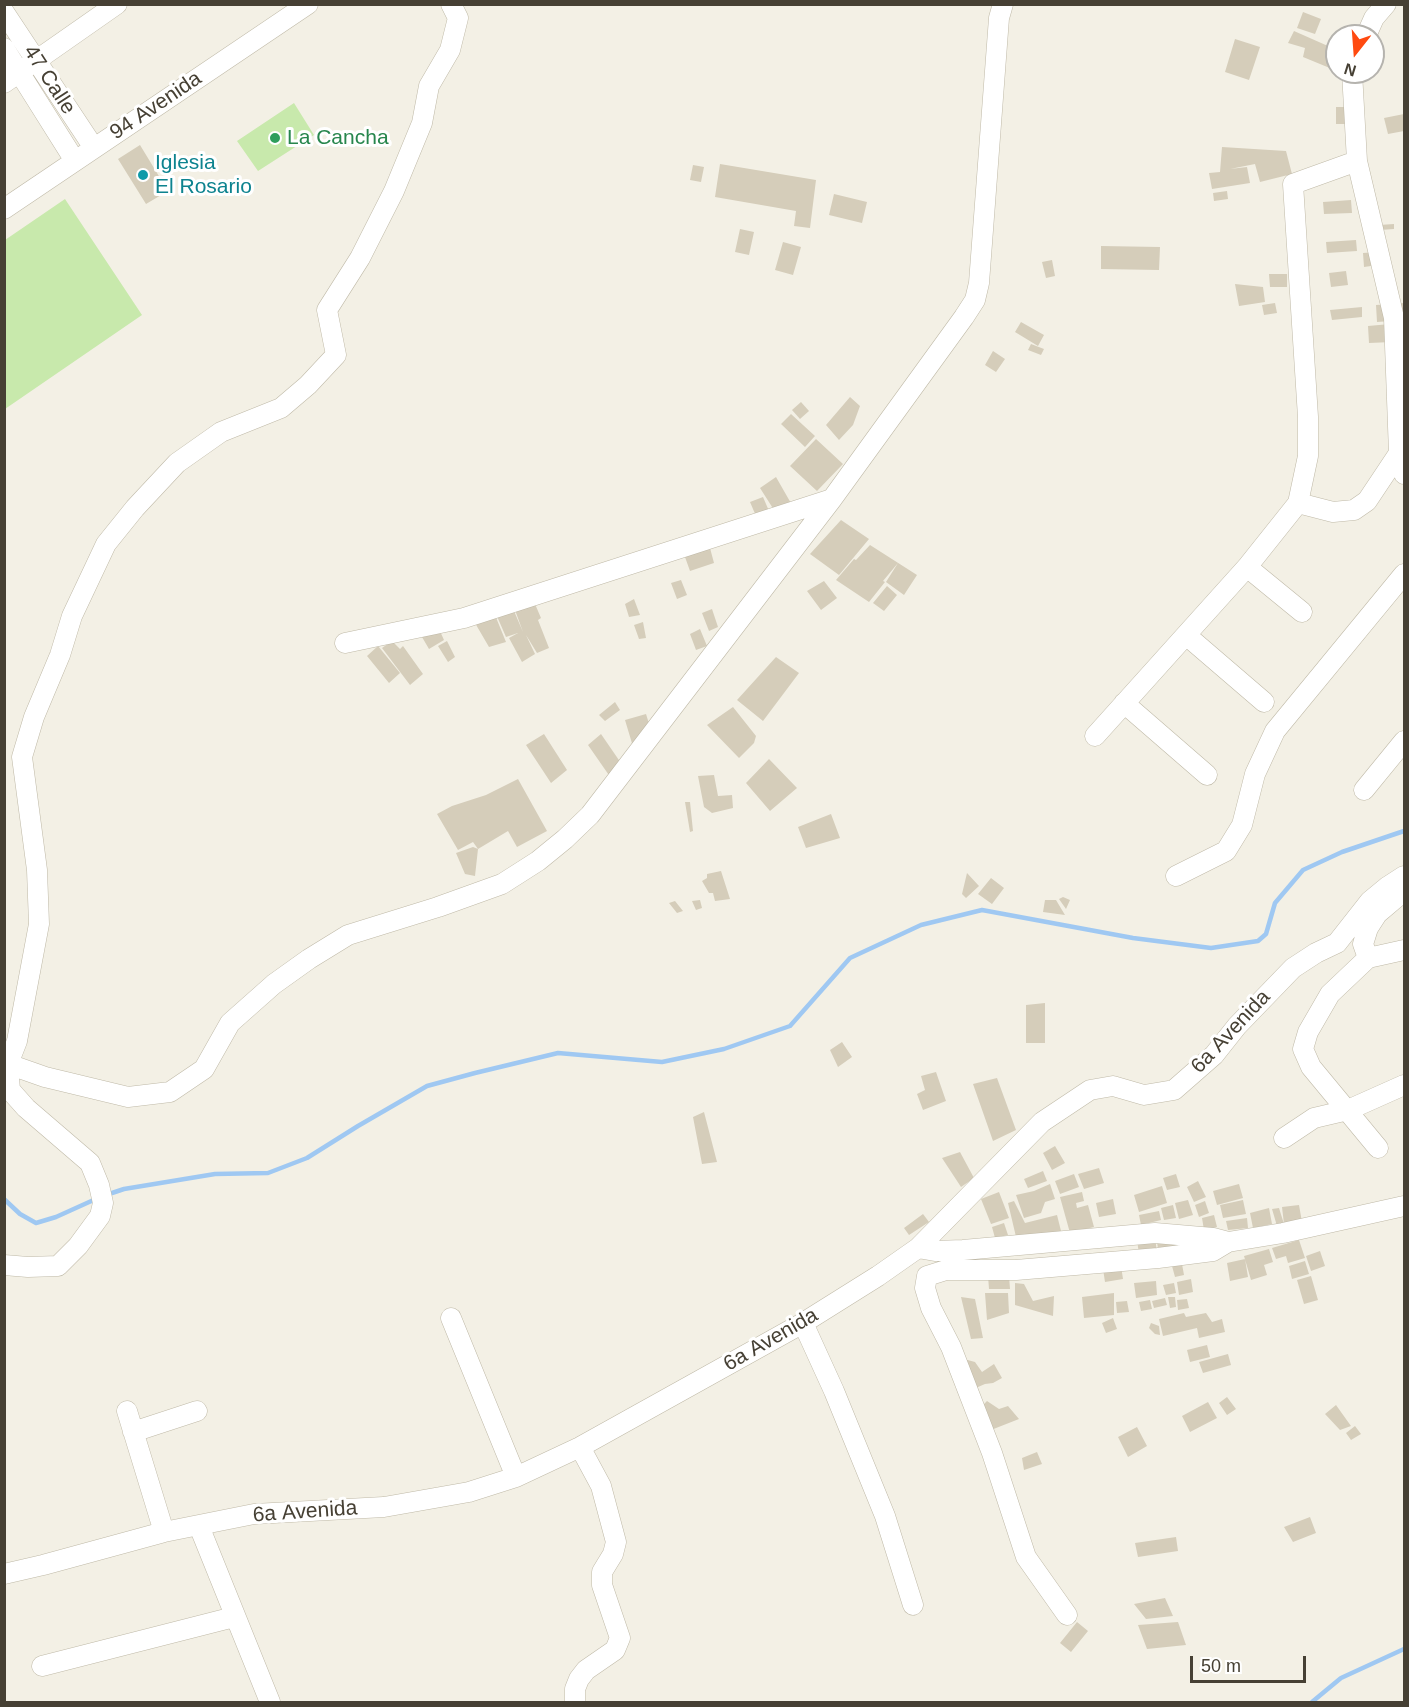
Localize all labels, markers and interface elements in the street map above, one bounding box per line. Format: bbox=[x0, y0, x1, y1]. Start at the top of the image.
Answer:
north arrow bbox=[1325, 24, 1385, 84]
street label: 47 Calle bbox=[17, 41, 81, 119]
text: N bbox=[1342, 60, 1358, 80]
street label: 94 Avenida bbox=[106, 66, 206, 146]
place label: La Cancha bbox=[287, 125, 389, 151]
marker: La Cancha bbox=[268, 131, 282, 145]
place label: Iglesia El Rosario bbox=[155, 150, 252, 200]
marker: Iglesia El Rosario bbox=[136, 168, 150, 182]
street label: 6a Avenida bbox=[1186, 985, 1276, 1079]
street label: 6a Avenida bbox=[719, 1303, 823, 1377]
street label: 6a Avenida bbox=[252, 1496, 358, 1528]
scale bar bbox=[1193, 1644, 1308, 1682]
text: 50 m bbox=[1201, 1656, 1241, 1676]

